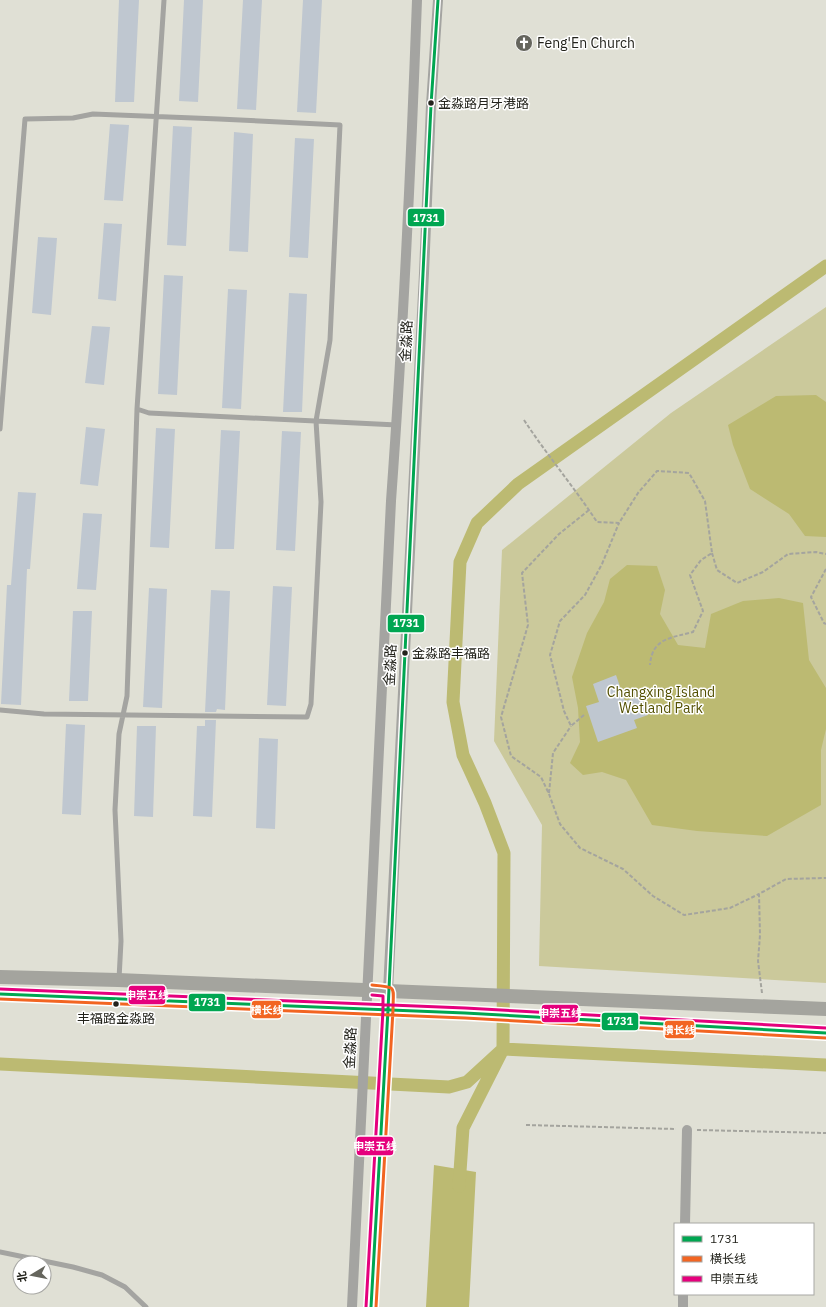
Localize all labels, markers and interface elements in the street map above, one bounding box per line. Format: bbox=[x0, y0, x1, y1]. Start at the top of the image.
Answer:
church icon: Feng'En Church bbox=[514, 33, 534, 53]
place label: Feng'En Church bbox=[537, 34, 635, 52]
place label: 金淼路月牙港路 bbox=[438, 95, 529, 112]
marker: 金淼路月牙港路 bbox=[426, 98, 436, 108]
line badge: 1731 bbox=[407, 208, 445, 227]
text: 1731 bbox=[413, 211, 440, 225]
street label: 金淼路 bbox=[396, 320, 416, 362]
line badge: 1731 bbox=[387, 614, 425, 633]
text: 1731 bbox=[393, 616, 420, 630]
street label: 金淼路 bbox=[380, 644, 400, 686]
place label: 金淼路丰福路 bbox=[412, 645, 490, 662]
marker: 金淼路丰福路 bbox=[400, 648, 410, 658]
park label: Changxing Island Wetland Park bbox=[607, 683, 715, 717]
line badge: 申崇五线 bbox=[128, 985, 166, 1005]
text: 申崇五线 bbox=[125, 988, 169, 1002]
line badge: 1731 bbox=[188, 993, 226, 1012]
text: 1731 bbox=[194, 995, 221, 1009]
marker: 丰福路金淼路 bbox=[111, 999, 121, 1009]
line badge: 横长线 bbox=[251, 1000, 282, 1019]
text: 横长线 bbox=[251, 1003, 284, 1017]
line badge: 申崇五线 bbox=[541, 1004, 579, 1023]
text: 申崇五线 bbox=[538, 1006, 582, 1020]
place label: 丰福路金淼路 bbox=[77, 1010, 155, 1027]
line badge: 1731 bbox=[601, 1012, 639, 1031]
text: 1731 bbox=[607, 1014, 634, 1028]
line badge: 横长线 bbox=[664, 1020, 695, 1039]
text: 横长线 bbox=[663, 1023, 696, 1037]
street label: 金淼路 bbox=[340, 1027, 360, 1069]
line badge: 申崇五线 bbox=[356, 1136, 394, 1156]
text: 申崇五线 bbox=[353, 1139, 397, 1153]
legend bbox=[674, 1223, 814, 1295]
text: 1731 bbox=[710, 1231, 739, 1246]
text: 横长线 bbox=[710, 1251, 746, 1266]
north arrow bbox=[12, 1255, 52, 1295]
text: 北 bbox=[14, 1270, 30, 1283]
text: 申崇五线 bbox=[710, 1271, 758, 1286]

